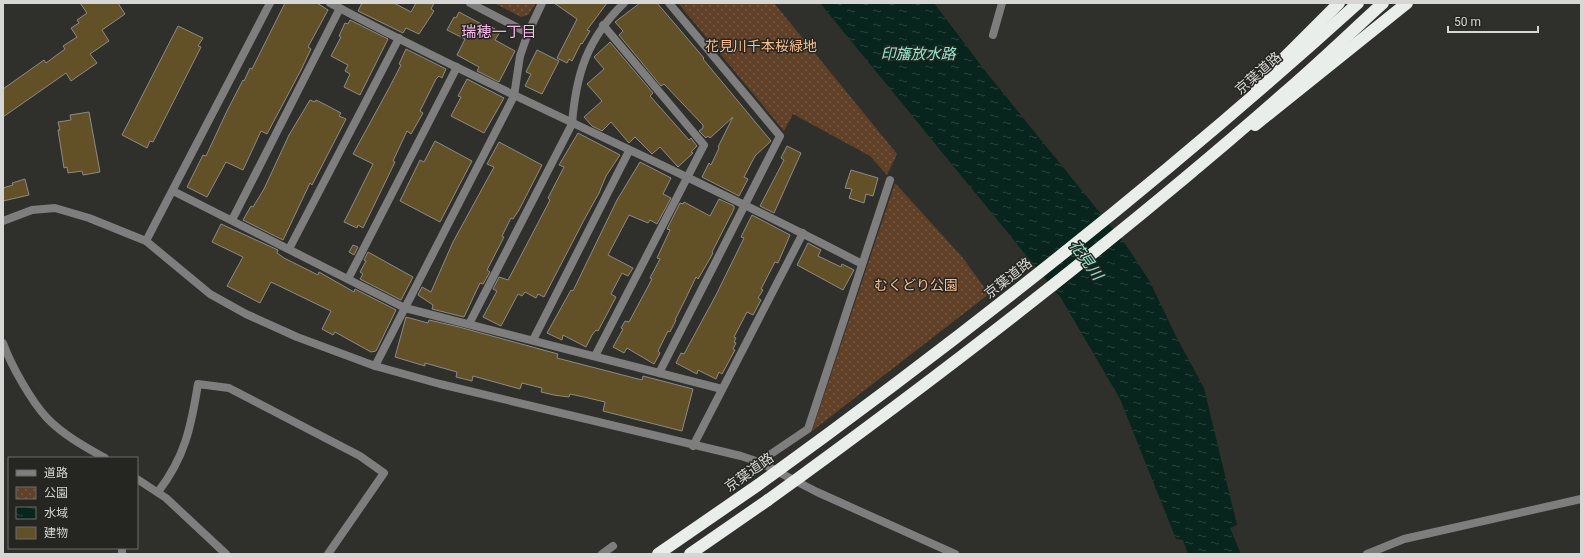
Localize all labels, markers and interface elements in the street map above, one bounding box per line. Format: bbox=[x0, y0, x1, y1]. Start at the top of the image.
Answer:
scale bar bbox=[1448, 8, 1538, 34]
text: 50 m bbox=[1454, 15, 1481, 29]
district label: 瑞穂一丁目 bbox=[461, 23, 537, 41]
park label: 花見川千本桜緑地 bbox=[705, 38, 817, 54]
water label: 印旛放水路 bbox=[880, 45, 957, 63]
street label: 京葉道路 bbox=[1232, 49, 1284, 97]
water label: 花見川 bbox=[1065, 237, 1108, 285]
street label: 京葉道路 bbox=[981, 254, 1035, 302]
park label: むくどり公園 bbox=[874, 277, 958, 293]
street label: 京葉道路 bbox=[721, 449, 777, 495]
legend bbox=[8, 457, 138, 549]
text: 道路 bbox=[44, 466, 68, 480]
text: 公園 bbox=[44, 486, 68, 500]
text: 水域 bbox=[44, 506, 68, 520]
text: 建物 bbox=[44, 526, 68, 540]

